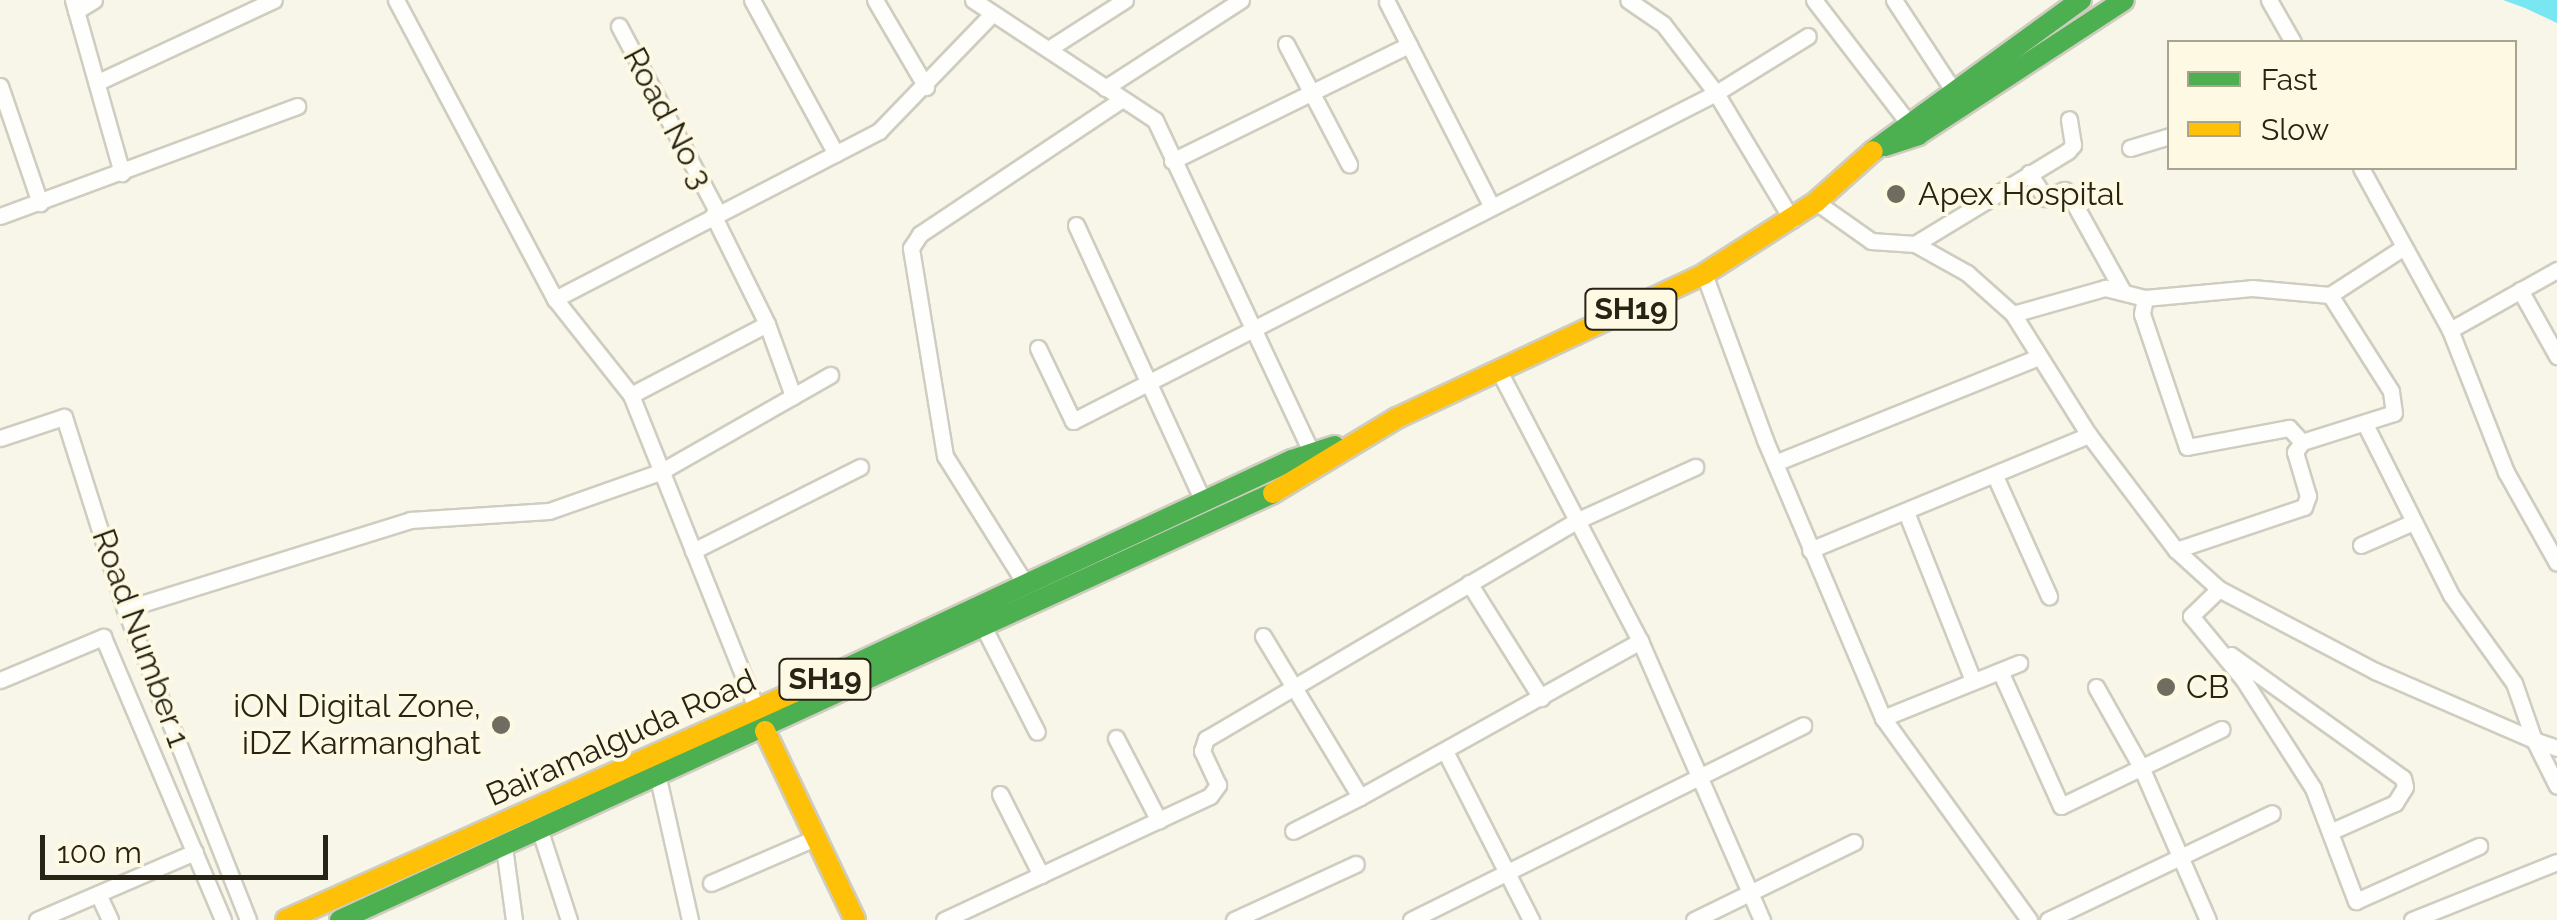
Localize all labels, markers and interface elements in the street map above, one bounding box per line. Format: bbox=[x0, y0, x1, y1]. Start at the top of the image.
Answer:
legend bbox=[2167, 40, 2517, 170]
street label: Road No 3 bbox=[615, 41, 721, 195]
text: Fast bbox=[2261, 62, 2318, 97]
text: Slow bbox=[2261, 112, 2329, 147]
place label: Apex Hospital bbox=[1918, 175, 2123, 213]
marker: Apex Hospital bbox=[1883, 181, 1909, 207]
road number: SH19 bbox=[1584, 284, 1678, 334]
street label: Road Number 1 bbox=[84, 524, 198, 752]
road number: SH19 bbox=[778, 654, 872, 704]
street label: Bairamalguda Road bbox=[480, 661, 762, 815]
place label: CB bbox=[2186, 668, 2229, 706]
marker: CB bbox=[2155, 676, 2177, 698]
place label: iON Digital Zone, iDZ Karmanghat bbox=[232, 688, 481, 763]
marker: iON Digital Zone, iDZ Karmanghat bbox=[490, 714, 512, 736]
scale bar bbox=[45, 815, 332, 877]
text: 100 m bbox=[57, 835, 142, 870]

